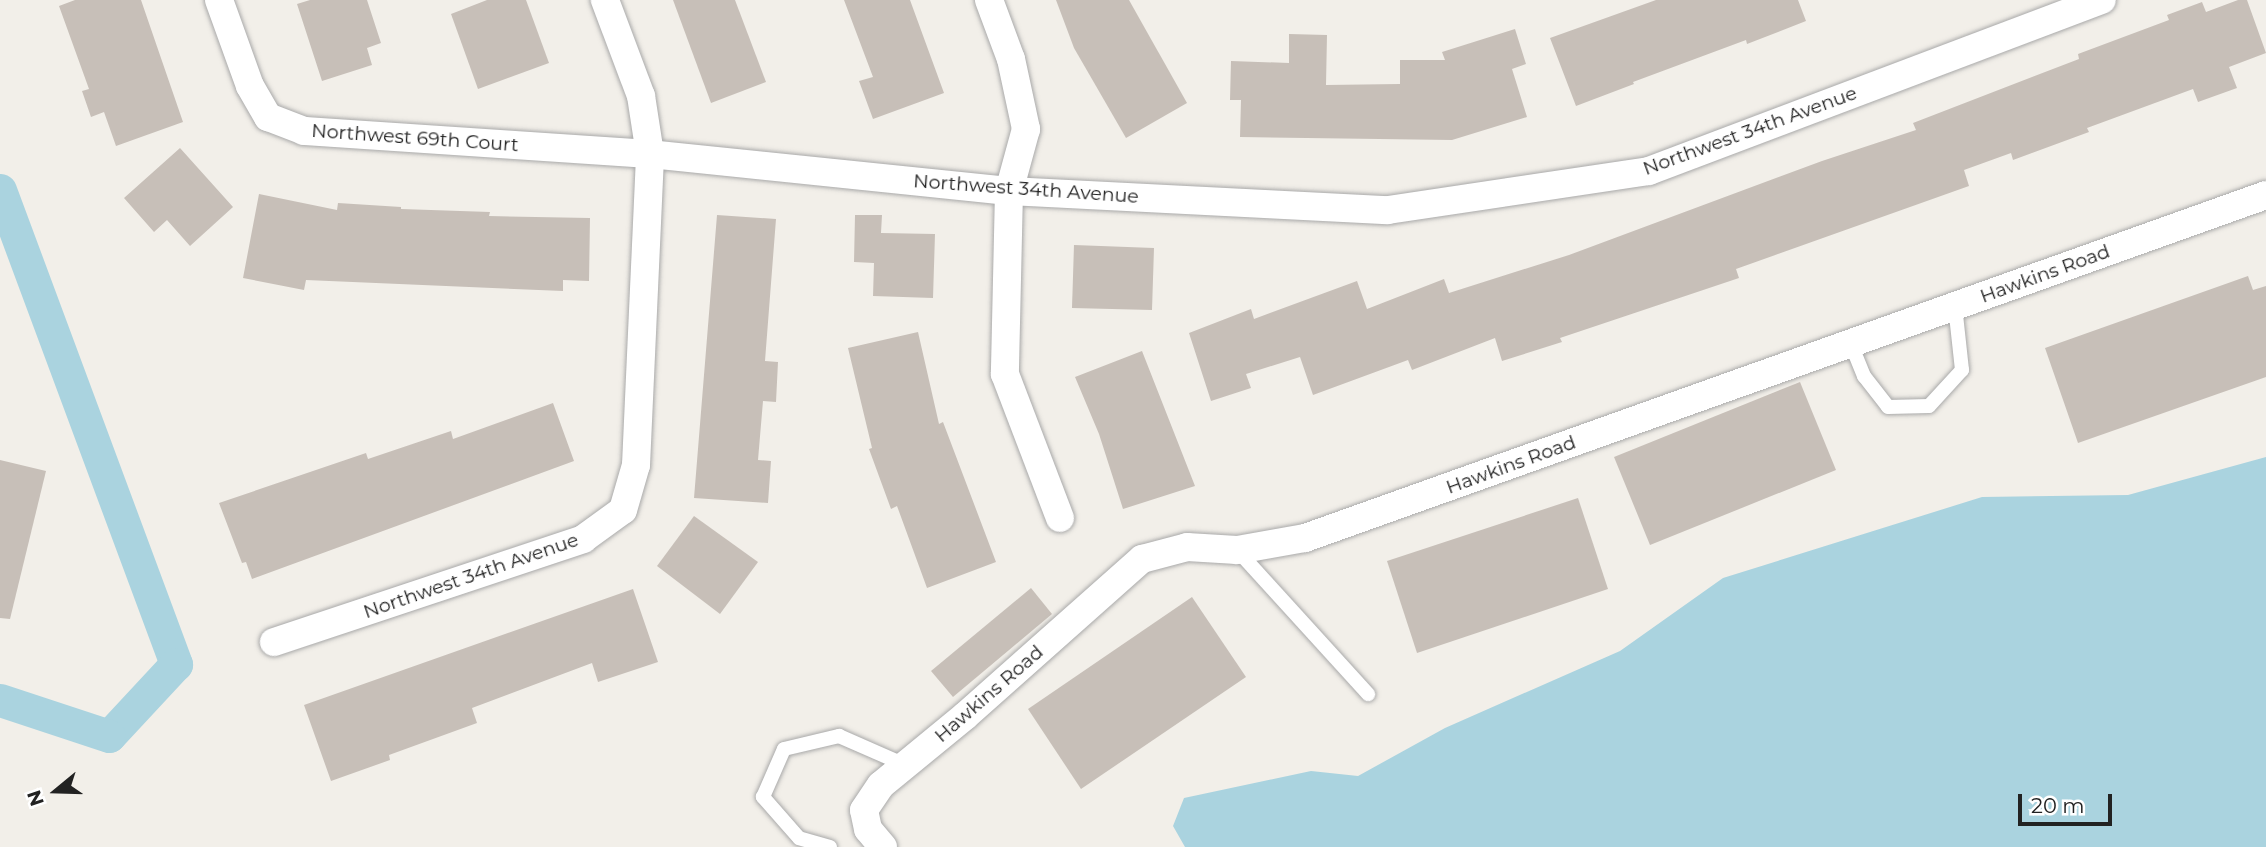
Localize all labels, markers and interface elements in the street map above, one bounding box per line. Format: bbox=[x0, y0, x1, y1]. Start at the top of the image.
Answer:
street label: Northwest 34th Avenue bbox=[1640, 82, 1860, 180]
street label: Northwest 69th Court bbox=[311, 119, 519, 157]
street label: Northwest 34th Avenue bbox=[912, 170, 1140, 208]
street label: Hawkins Road bbox=[1977, 240, 2113, 308]
street label: Hawkins Road bbox=[1443, 431, 1579, 499]
street label: Northwest 34th Avenue bbox=[360, 528, 582, 624]
street label: Hawkins Road bbox=[930, 641, 1048, 747]
north arrow bbox=[21, 756, 91, 826]
scale bar bbox=[2021, 780, 2116, 824]
text: N bbox=[22, 787, 49, 809]
text: 20 m bbox=[2031, 793, 2085, 818]

